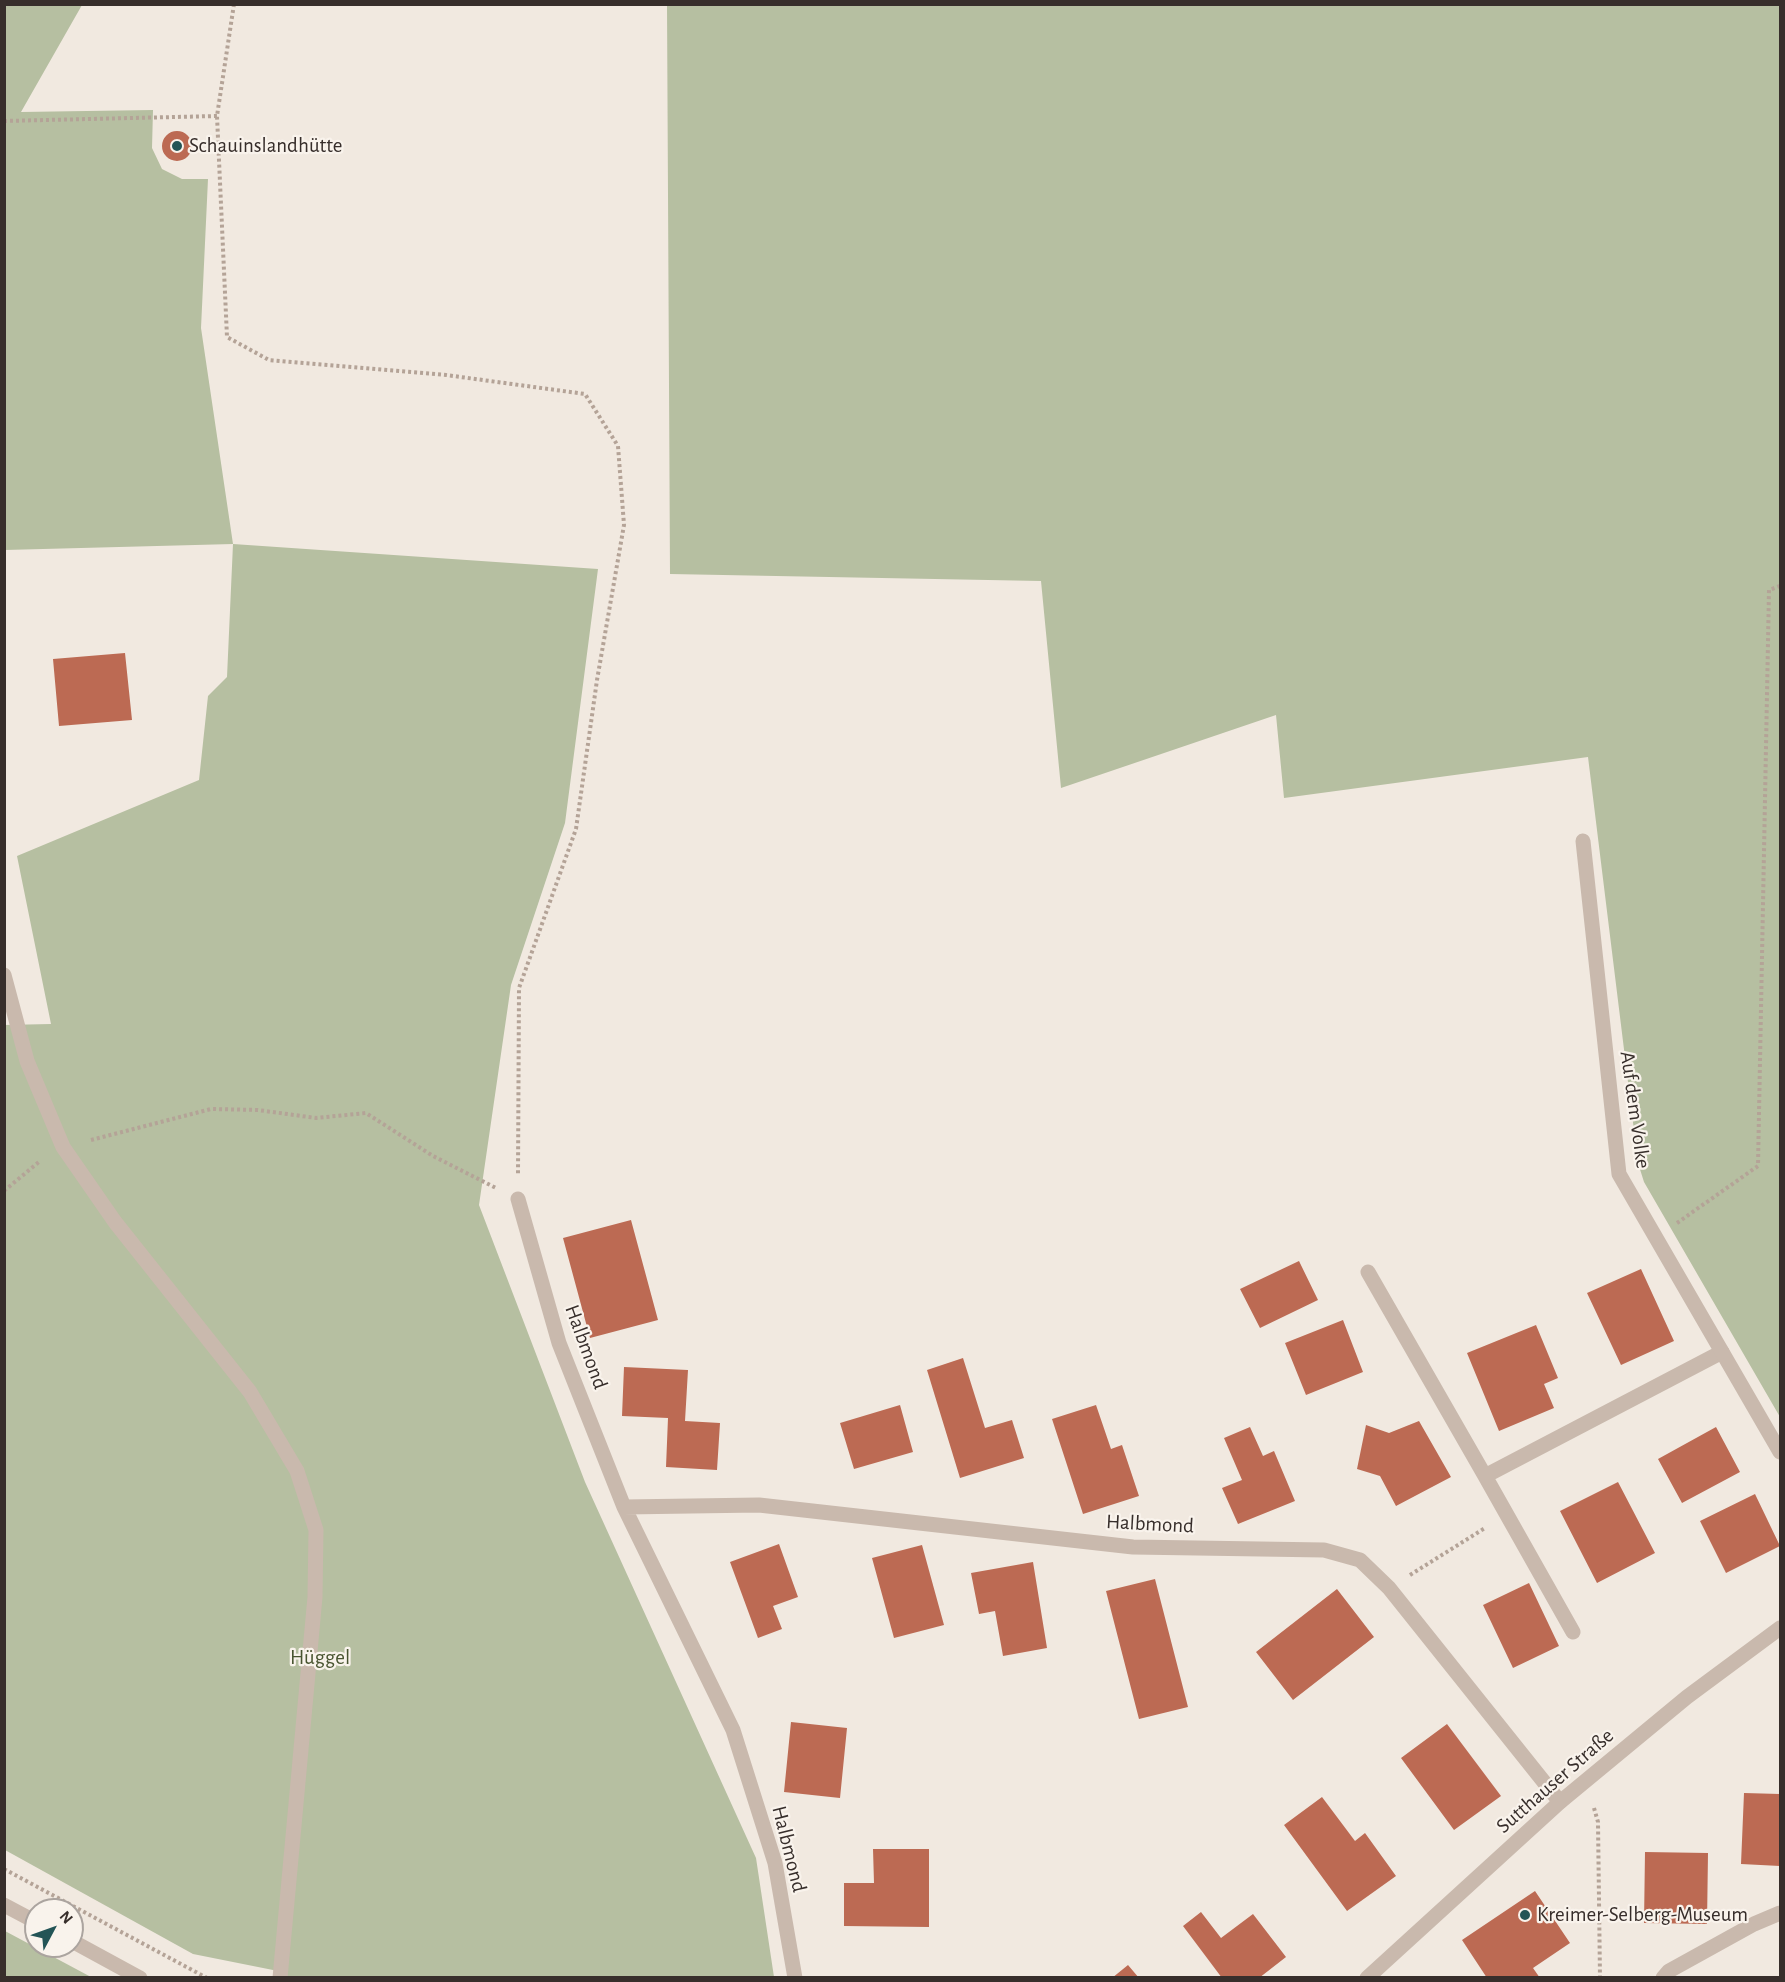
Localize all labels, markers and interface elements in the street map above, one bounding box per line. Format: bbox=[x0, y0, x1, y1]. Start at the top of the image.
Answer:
place label: Schauinslandhütte bbox=[189, 133, 342, 159]
marker: Schauinslandhütte bbox=[170, 139, 184, 153]
street label: Auf dem Volke bbox=[1614, 1050, 1656, 1170]
street label: Halbmond bbox=[559, 1301, 613, 1393]
street label: Halbmond bbox=[1105, 1509, 1195, 1539]
park label: Hüggel bbox=[290, 1645, 350, 1671]
street label: Sutthauser Straße bbox=[1491, 1723, 1619, 1839]
street label: Halbmond bbox=[766, 1803, 812, 1895]
north arrow bbox=[24, 1898, 84, 1958]
place label: Kreimer-Selberg-Museum bbox=[1537, 1902, 1748, 1928]
text: N bbox=[56, 1908, 76, 1927]
marker: Kreimer-Selberg-Museum bbox=[1518, 1908, 1532, 1922]

